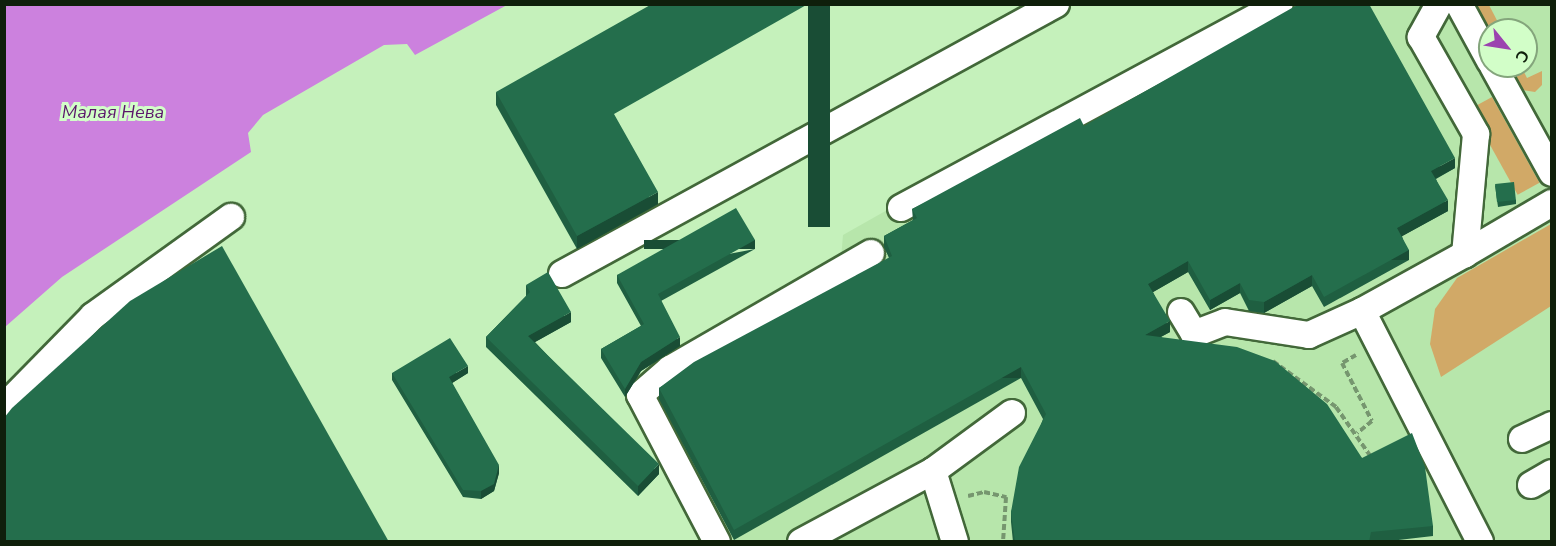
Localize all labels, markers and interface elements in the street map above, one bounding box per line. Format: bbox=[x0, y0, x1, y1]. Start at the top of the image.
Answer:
north arrow bbox=[1478, 18, 1538, 78]
text: С bbox=[1510, 46, 1534, 66]
water label: Малая Нева bbox=[62, 101, 164, 123]

